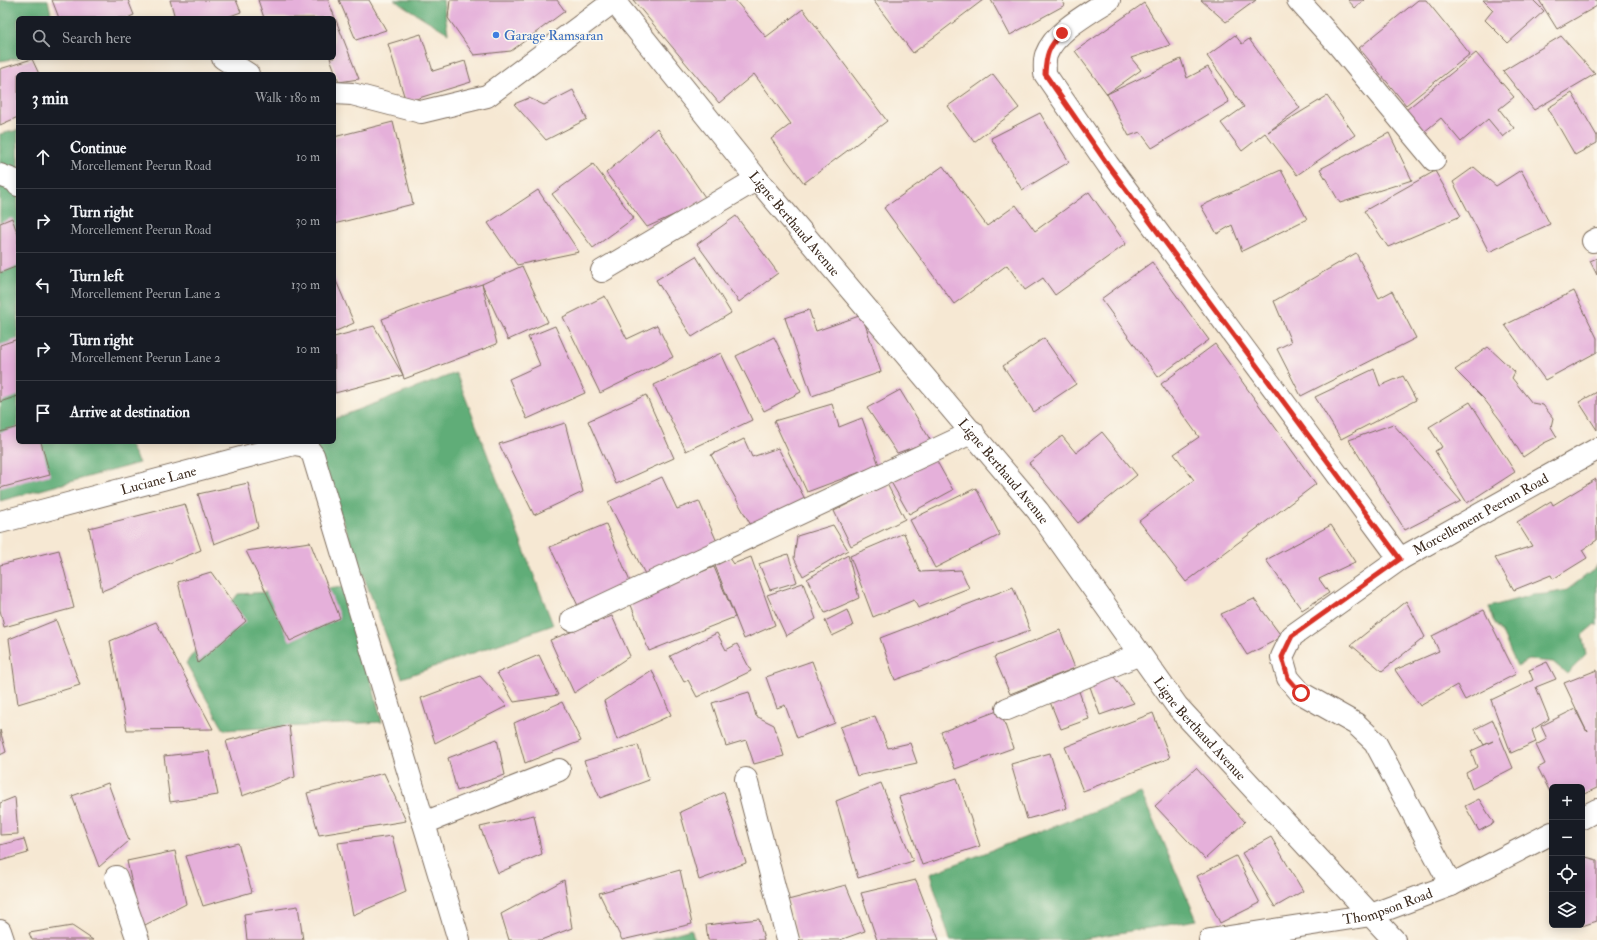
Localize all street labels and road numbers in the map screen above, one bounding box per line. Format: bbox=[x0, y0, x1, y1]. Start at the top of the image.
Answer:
street label: Ligne Berthaud Avenue bbox=[745, 168, 844, 280]
street label: Ligne Berthaud Avenue bbox=[954, 415, 1052, 527]
street label: Luciane Lane bbox=[119, 462, 198, 499]
street label: Morcellement Peerun Road bbox=[1410, 470, 1552, 559]
street label: Ligne Berthaud Avenue bbox=[1150, 673, 1250, 784]
street label: Thompson Road bbox=[1341, 885, 1435, 928]

